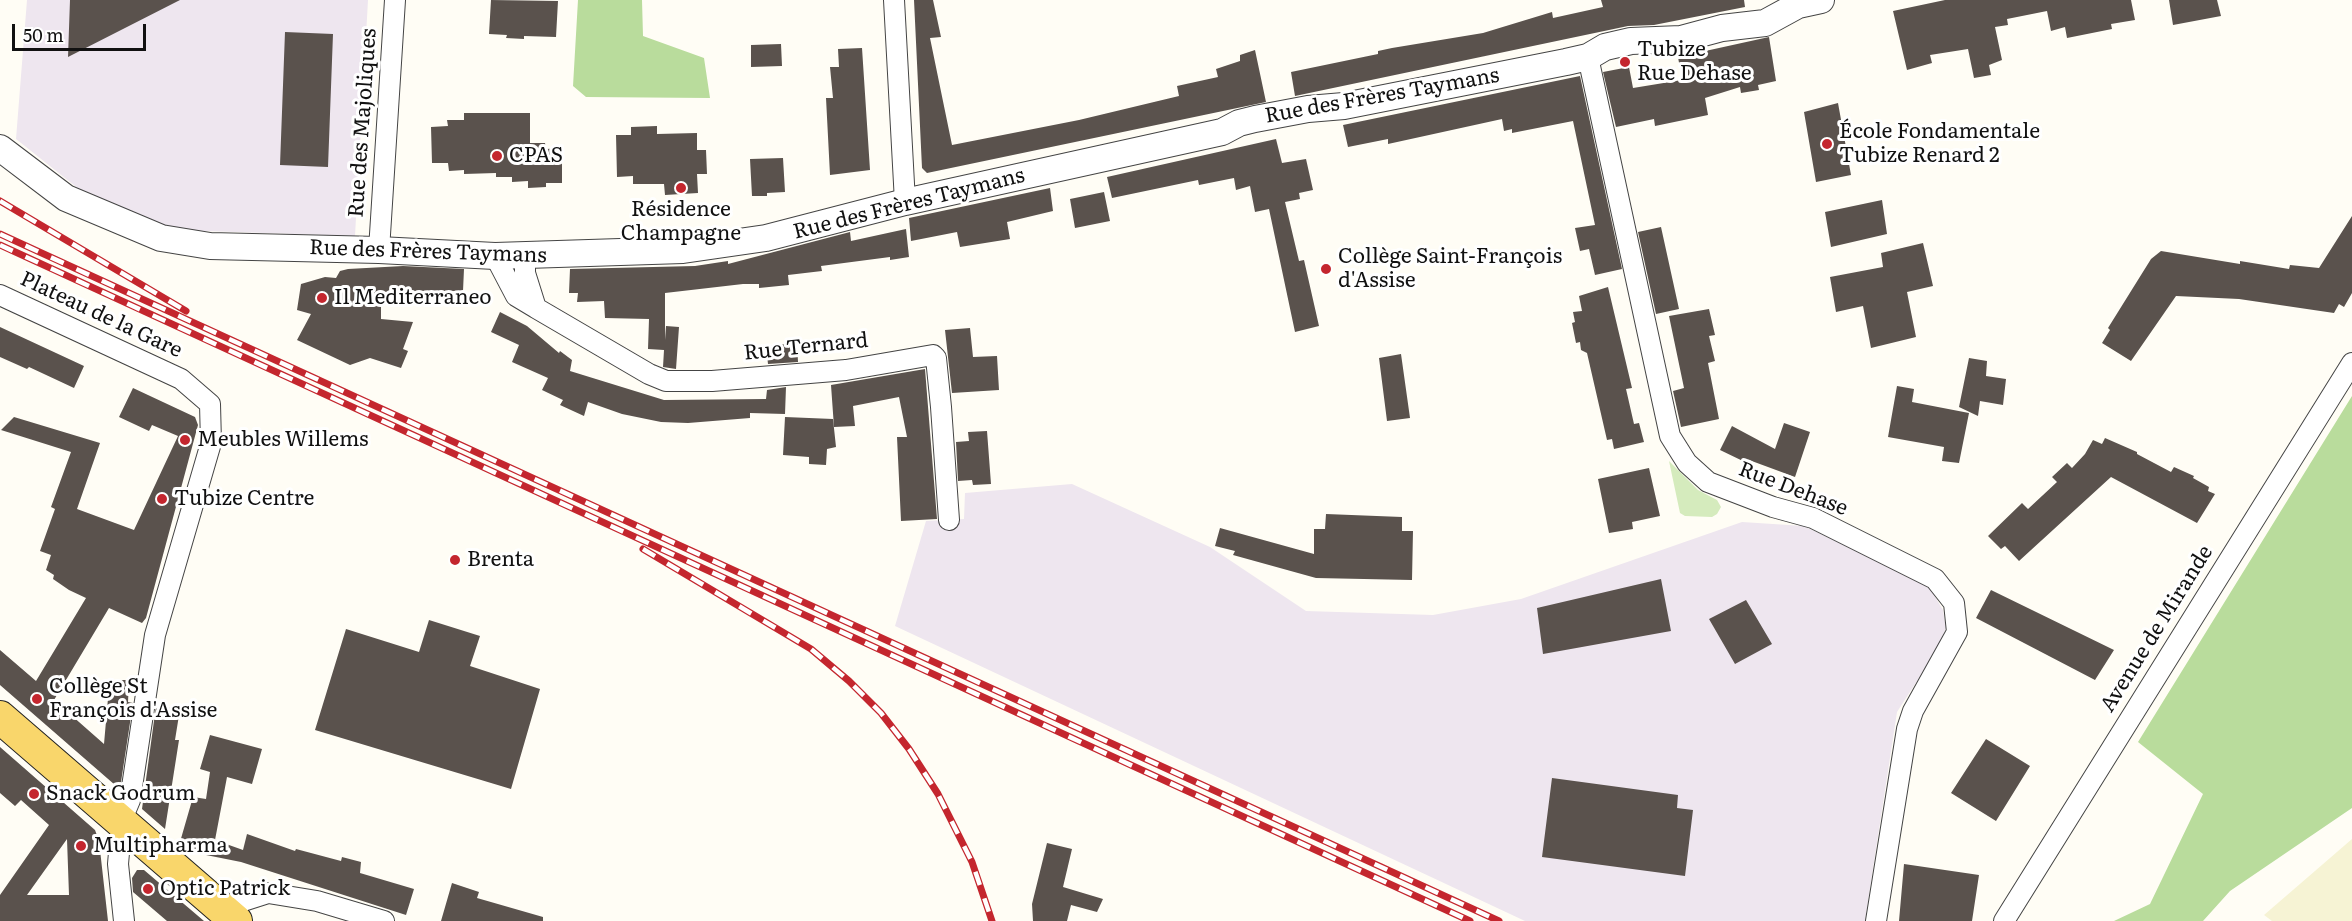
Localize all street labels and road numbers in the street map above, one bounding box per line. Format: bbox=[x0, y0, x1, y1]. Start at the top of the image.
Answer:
street label: Rue des Majoliques bbox=[344, 28, 382, 218]
street label: Rue des Frères Taymans bbox=[1263, 63, 1501, 129]
street label: Rue des Frères Taymans bbox=[791, 163, 1027, 245]
street label: Rue des Frères Taymans bbox=[309, 235, 547, 269]
street label: Plateau de la Gare bbox=[16, 266, 186, 364]
street label: Rue Ternard bbox=[743, 328, 869, 366]
street label: Rue Dehase bbox=[1735, 457, 1851, 521]
street label: Avenue de Mirande bbox=[2095, 541, 2219, 717]

